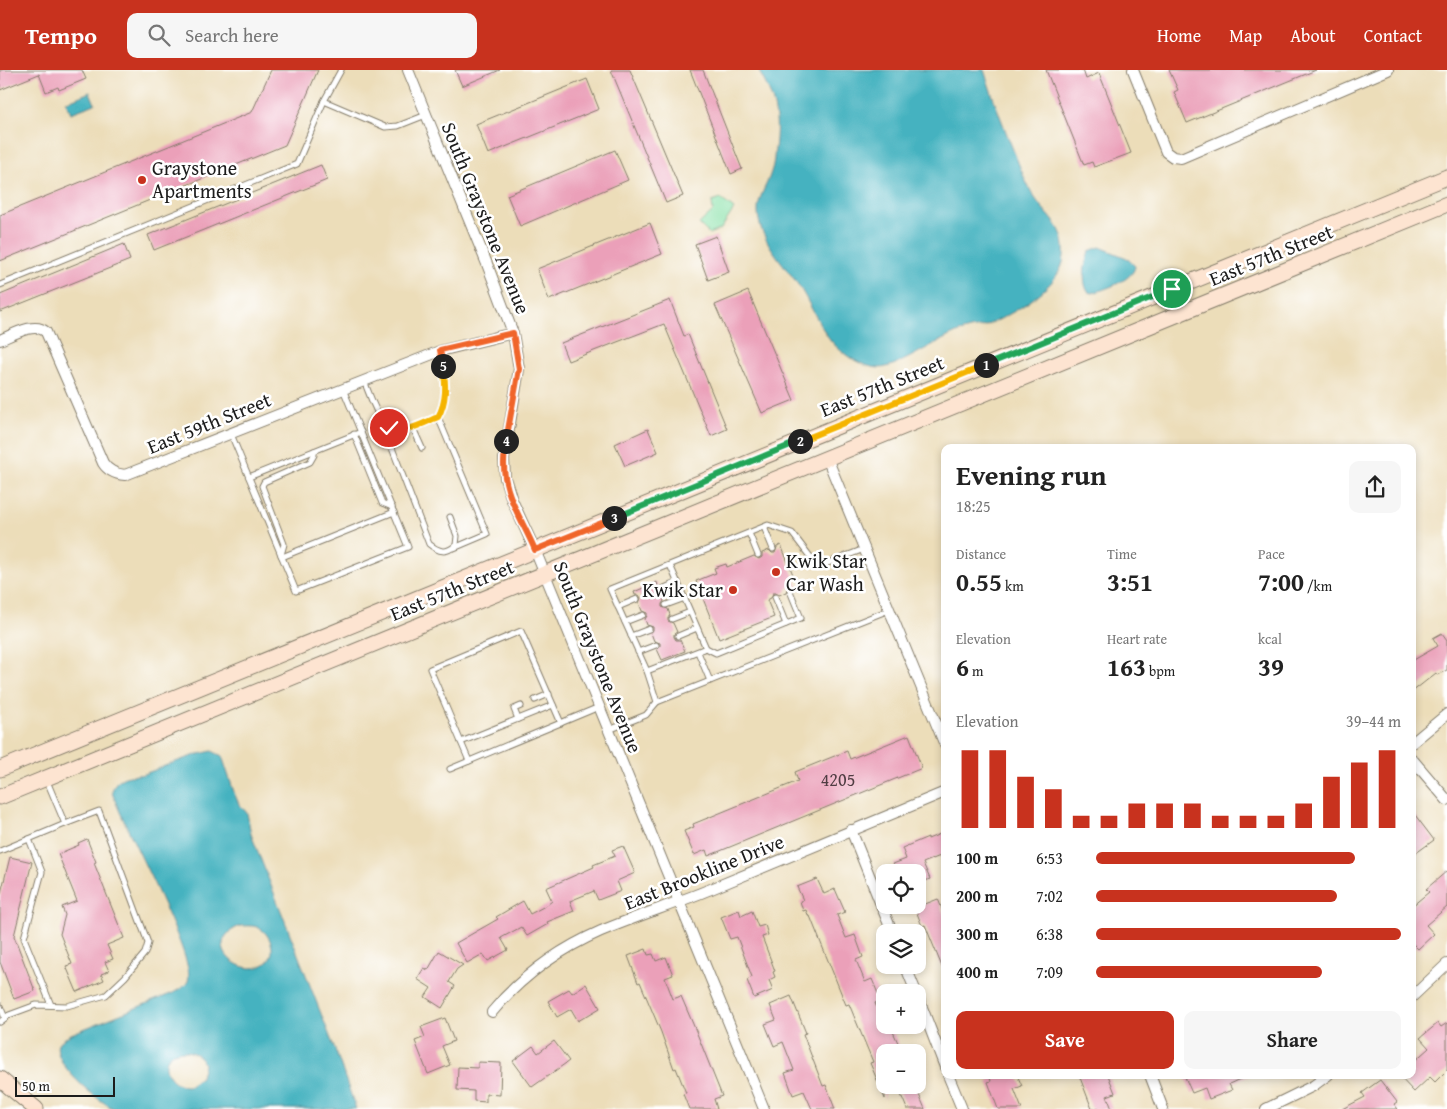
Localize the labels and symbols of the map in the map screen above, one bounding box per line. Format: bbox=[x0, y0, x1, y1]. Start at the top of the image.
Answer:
street label: South Graystone Avenue bbox=[435, 118, 538, 318]
place label: Graystone Apartments bbox=[152, 153, 252, 205]
marker: Graystone Apartments bbox=[136, 174, 148, 186]
street label: East 57th Street bbox=[1204, 216, 1337, 293]
pin bbox=[1151, 268, 1193, 310]
street label: East 57th Street bbox=[815, 347, 948, 424]
pin: 1 bbox=[974, 352, 998, 378]
pin: 5 bbox=[430, 354, 456, 378]
street label: East 59th Street bbox=[142, 384, 275, 461]
pin bbox=[368, 407, 410, 449]
pin: 4 bbox=[494, 428, 518, 454]
pin: 2 bbox=[788, 428, 812, 454]
pin: 3 bbox=[602, 506, 626, 530]
place label: Kwik Star Car Wash bbox=[786, 546, 867, 598]
street label: East 57th Street bbox=[385, 551, 518, 628]
street label: South Graystone Avenue bbox=[547, 557, 650, 757]
marker: Kwik Star Car Wash bbox=[770, 566, 782, 578]
place label: Kwik Star bbox=[642, 575, 723, 604]
marker: Kwik Star bbox=[727, 584, 739, 596]
house number: 4205 bbox=[821, 766, 855, 793]
street label: East Brookline Drive bbox=[620, 826, 788, 917]
scale bar bbox=[15, 1074, 115, 1097]

